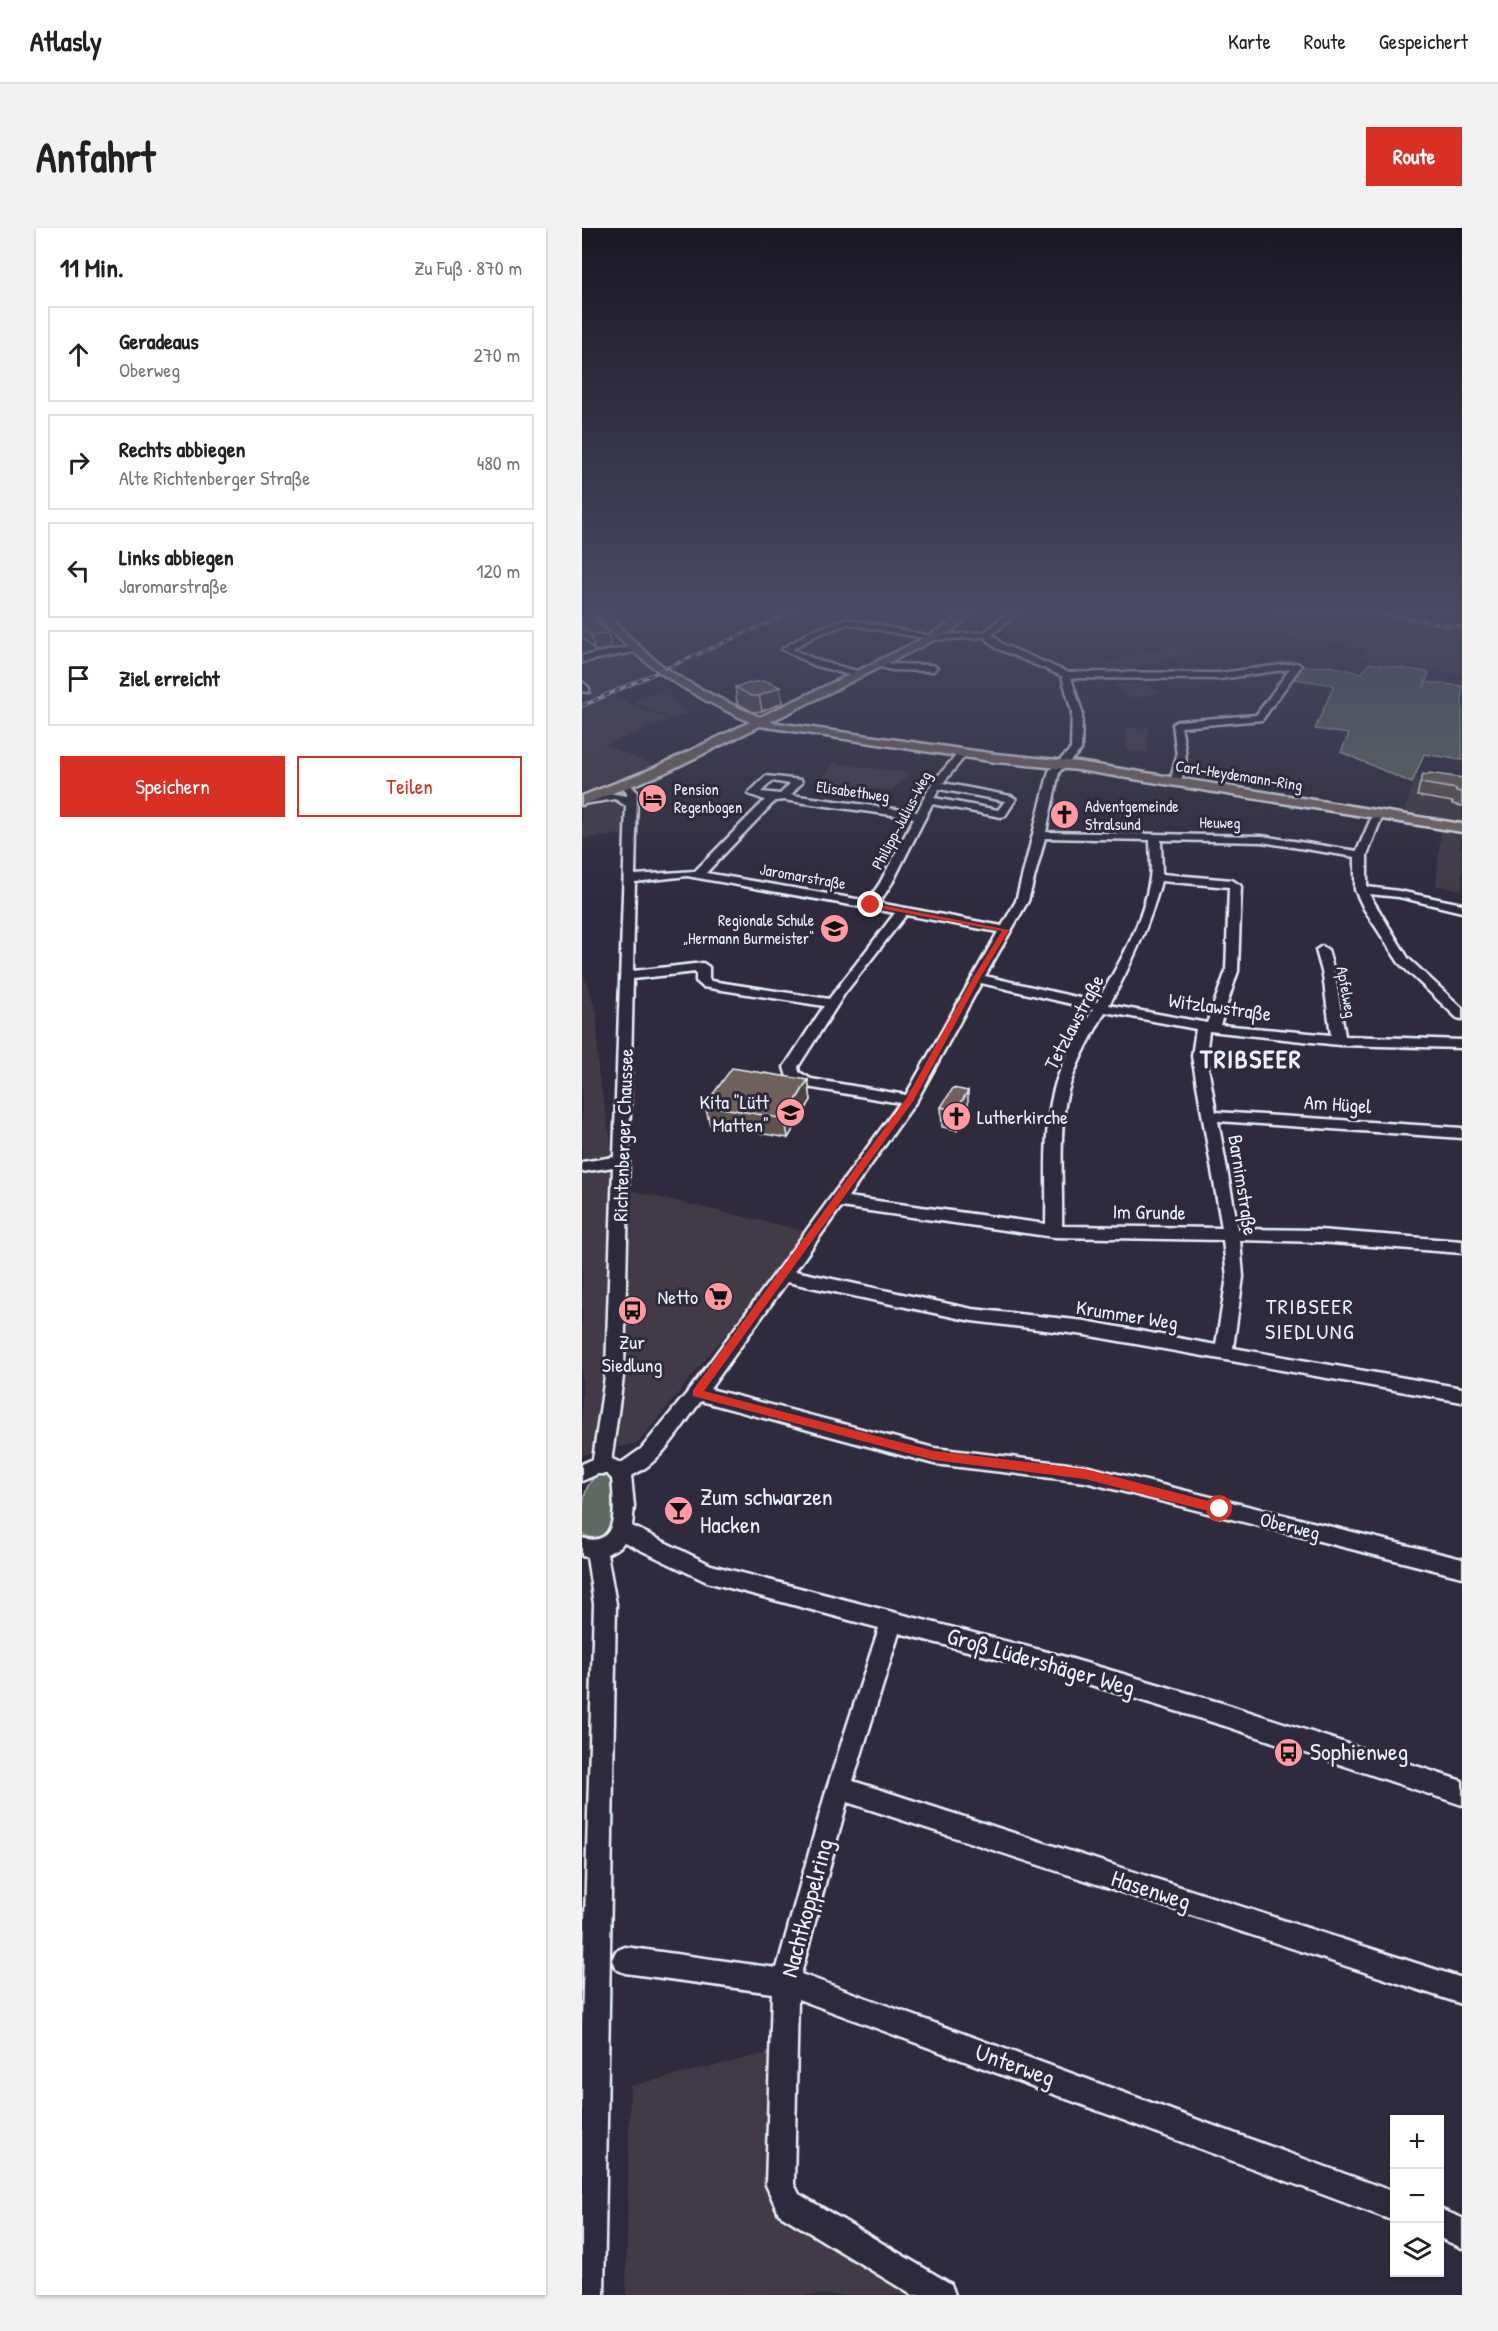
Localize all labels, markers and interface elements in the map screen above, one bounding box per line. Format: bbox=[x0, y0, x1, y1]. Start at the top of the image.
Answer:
text: Atlasly bbox=[30, 22, 102, 60]
text: Karte bbox=[1228, 27, 1271, 56]
text: Route bbox=[1304, 27, 1346, 56]
text: Gespeichert bbox=[1379, 27, 1468, 56]
button: Route bbox=[1366, 127, 1462, 186]
text: Anfahrt bbox=[36, 128, 155, 185]
text: 11 Min. bbox=[60, 250, 123, 285]
text: Zu Fuß · 870 m bbox=[414, 254, 522, 281]
text: Geradeaus bbox=[119, 326, 199, 356]
icon: ahead bbox=[62, 338, 95, 371]
text: 270 m bbox=[474, 341, 520, 368]
text: Oberweg bbox=[119, 356, 180, 383]
text: Rechts abbiegen bbox=[119, 434, 246, 464]
icon: right bbox=[62, 446, 95, 479]
text: 480 m bbox=[477, 449, 520, 476]
text: Alte Richtenberger Straße bbox=[119, 464, 310, 491]
text: Links abbiegen bbox=[119, 542, 234, 572]
icon: left bbox=[62, 554, 95, 587]
text: 120 m bbox=[476, 557, 520, 584]
text: Jaromarstraße bbox=[119, 572, 228, 599]
icon: arrive bbox=[62, 662, 95, 695]
text: Ziel erreicht bbox=[119, 663, 219, 693]
street label: Carl-Heydemann-Ring bbox=[1174, 754, 1304, 796]
button: Speichern bbox=[60, 756, 285, 817]
button: Teilen bbox=[297, 756, 522, 817]
street label: Philipp-Julius-Weg bbox=[866, 767, 936, 873]
street label: Elisabethweg bbox=[815, 775, 891, 807]
place label: Pension Regenbogen bbox=[674, 778, 742, 818]
hotel icon: Pension Regenbogen bbox=[637, 782, 669, 814]
place label: Adventgemeinde Stralsund bbox=[1085, 795, 1179, 835]
church icon: Adventgemeinde Stralsund bbox=[1048, 799, 1080, 831]
street label: Heuweg bbox=[1199, 811, 1241, 833]
street label: Jaromarstraße bbox=[758, 858, 848, 894]
route end bbox=[857, 891, 883, 917]
place label: Regionale Schule „Hermann Burmeister“ bbox=[683, 909, 815, 949]
school or university icon: Regionale Schule „Hermann Burmeister“ bbox=[819, 913, 851, 945]
street label: Apfelweg bbox=[1332, 965, 1362, 1019]
street label: Tetzlawstraße bbox=[1037, 970, 1110, 1074]
street label: Witzlawstraße bbox=[1167, 986, 1273, 1027]
district label: TRIBSEER bbox=[1199, 1041, 1302, 1076]
street label: Richtenberger Chaussee bbox=[606, 1048, 639, 1222]
place label: Kita "Lütt Matten" bbox=[699, 1088, 770, 1138]
street label: Am Hügel bbox=[1303, 1088, 1373, 1119]
school or university icon: Kita "Lütt Matten" bbox=[774, 1097, 806, 1129]
church icon: Lutherkirche bbox=[940, 1101, 972, 1133]
place label: Lutherkirche bbox=[977, 1103, 1068, 1130]
street label: Barnimstraße bbox=[1222, 1133, 1265, 1237]
street label: Im Grunde bbox=[1112, 1197, 1186, 1226]
supermarket icon: Netto bbox=[703, 1281, 735, 1313]
place label: Netto bbox=[658, 1283, 698, 1310]
district label: TRIBSEER SIEDLUNG bbox=[1265, 1291, 1355, 1346]
street label: Krummer Weg bbox=[1074, 1293, 1180, 1336]
bus stop icon: Zur Siedlung bbox=[616, 1295, 648, 1327]
place label: Zur Siedlung bbox=[602, 1328, 662, 1378]
place label: Zum schwarzen Hacken bbox=[700, 1480, 833, 1540]
bar icon: Zum schwarzen Hacken bbox=[663, 1495, 695, 1527]
route start bbox=[1206, 1495, 1232, 1521]
street label: Oberweg bbox=[1257, 1505, 1323, 1546]
street label: Groß Lüdershäger Weg bbox=[944, 1619, 1139, 1703]
place label: Sophienweg bbox=[1310, 1735, 1408, 1767]
bus stop icon: Sophienweg bbox=[1273, 1736, 1305, 1768]
street label: Nachtkoppelring bbox=[772, 1835, 840, 1981]
street label: Hasenweg bbox=[1108, 1861, 1195, 1917]
street label: Unterweg bbox=[971, 2035, 1060, 2093]
map controls bbox=[1390, 2115, 1444, 2277]
button: + bbox=[1390, 2115, 1444, 2169]
button: − bbox=[1390, 2169, 1444, 2223]
button: layers bbox=[1390, 2223, 1444, 2277]

